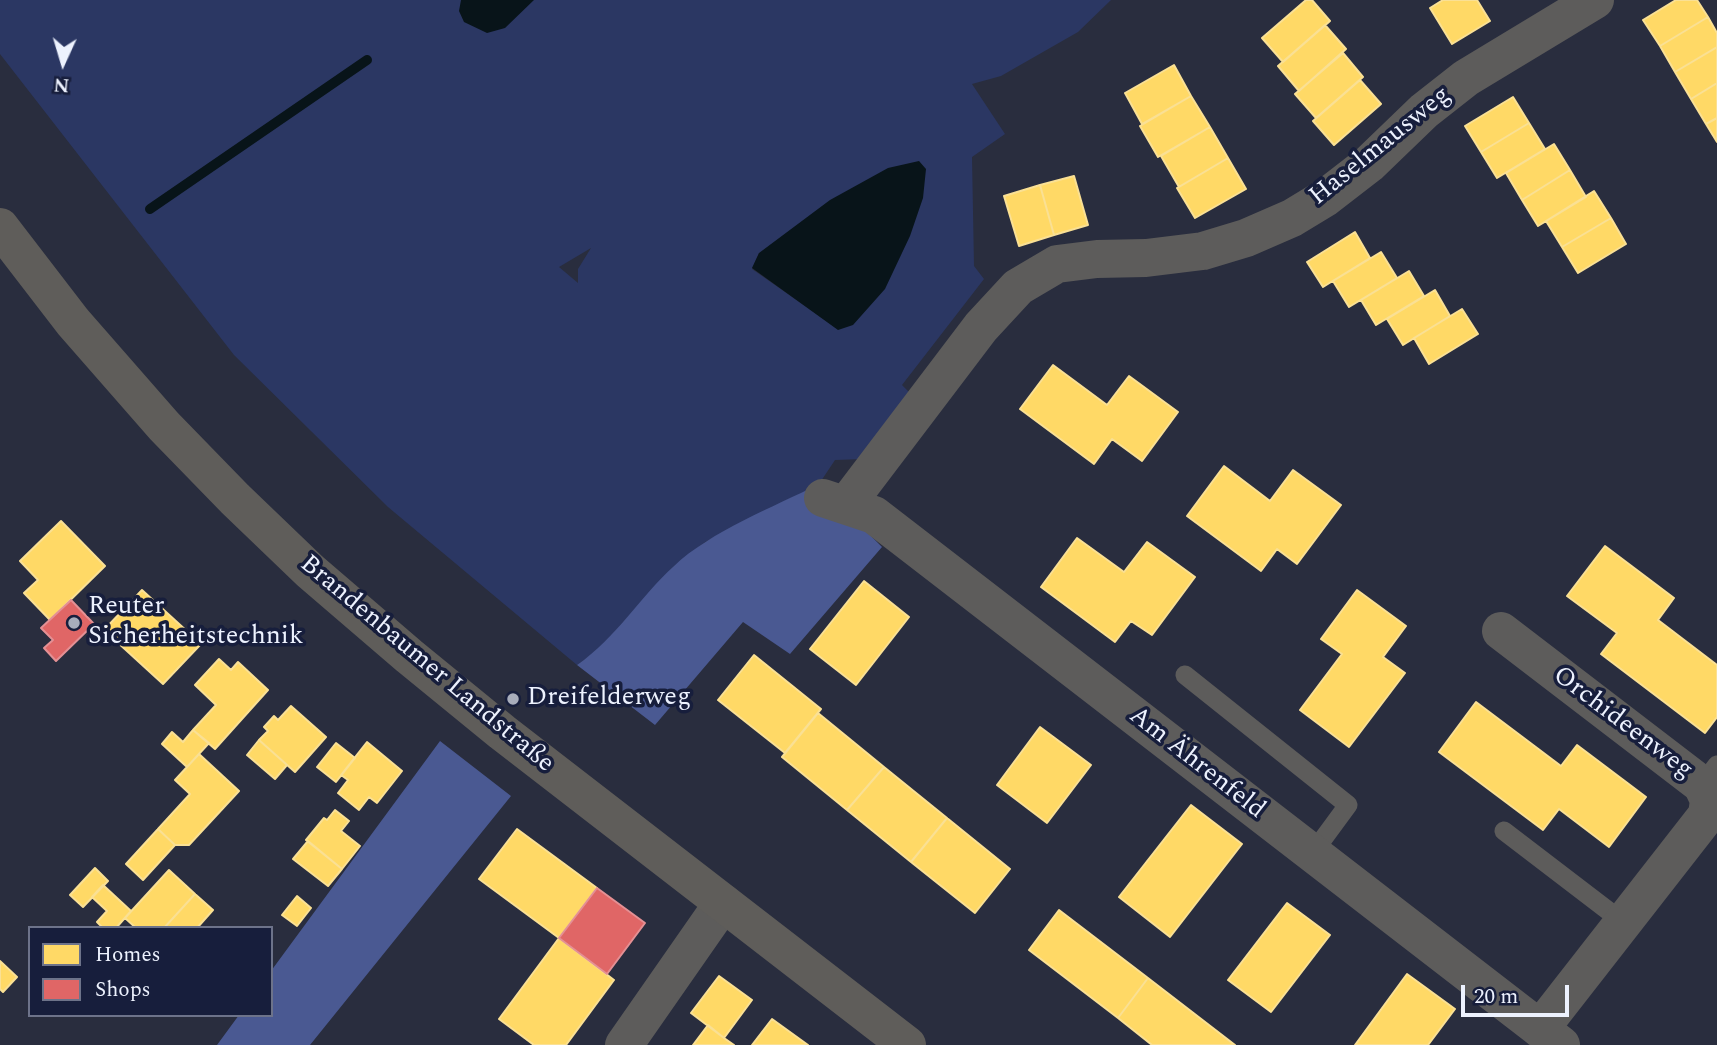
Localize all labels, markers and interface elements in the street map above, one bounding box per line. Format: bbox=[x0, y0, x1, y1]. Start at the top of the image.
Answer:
north arrow bbox=[28, 28, 98, 98]
text: N bbox=[53, 69, 70, 99]
street label: Haselmausweg bbox=[1304, 81, 1458, 213]
street label: Brandenbaumer Landstraße bbox=[293, 550, 559, 780]
place label: Reuter Sicherheitstechnik bbox=[88, 592, 303, 654]
marker: Reuter Sicherheitstechnik bbox=[66, 615, 82, 631]
street label: Orchideenweg bbox=[1546, 661, 1698, 787]
place label: Dreifelderweg bbox=[527, 683, 691, 715]
marker: Dreifelderweg bbox=[505, 691, 521, 707]
street label: Am Ährenfeld bbox=[1122, 701, 1270, 827]
legend bbox=[28, 926, 273, 1017]
text: Homes bbox=[95, 939, 161, 971]
scale bar bbox=[1465, 972, 1574, 1016]
text: Shops bbox=[95, 974, 151, 1006]
text: 20 m bbox=[1474, 981, 1518, 1013]

